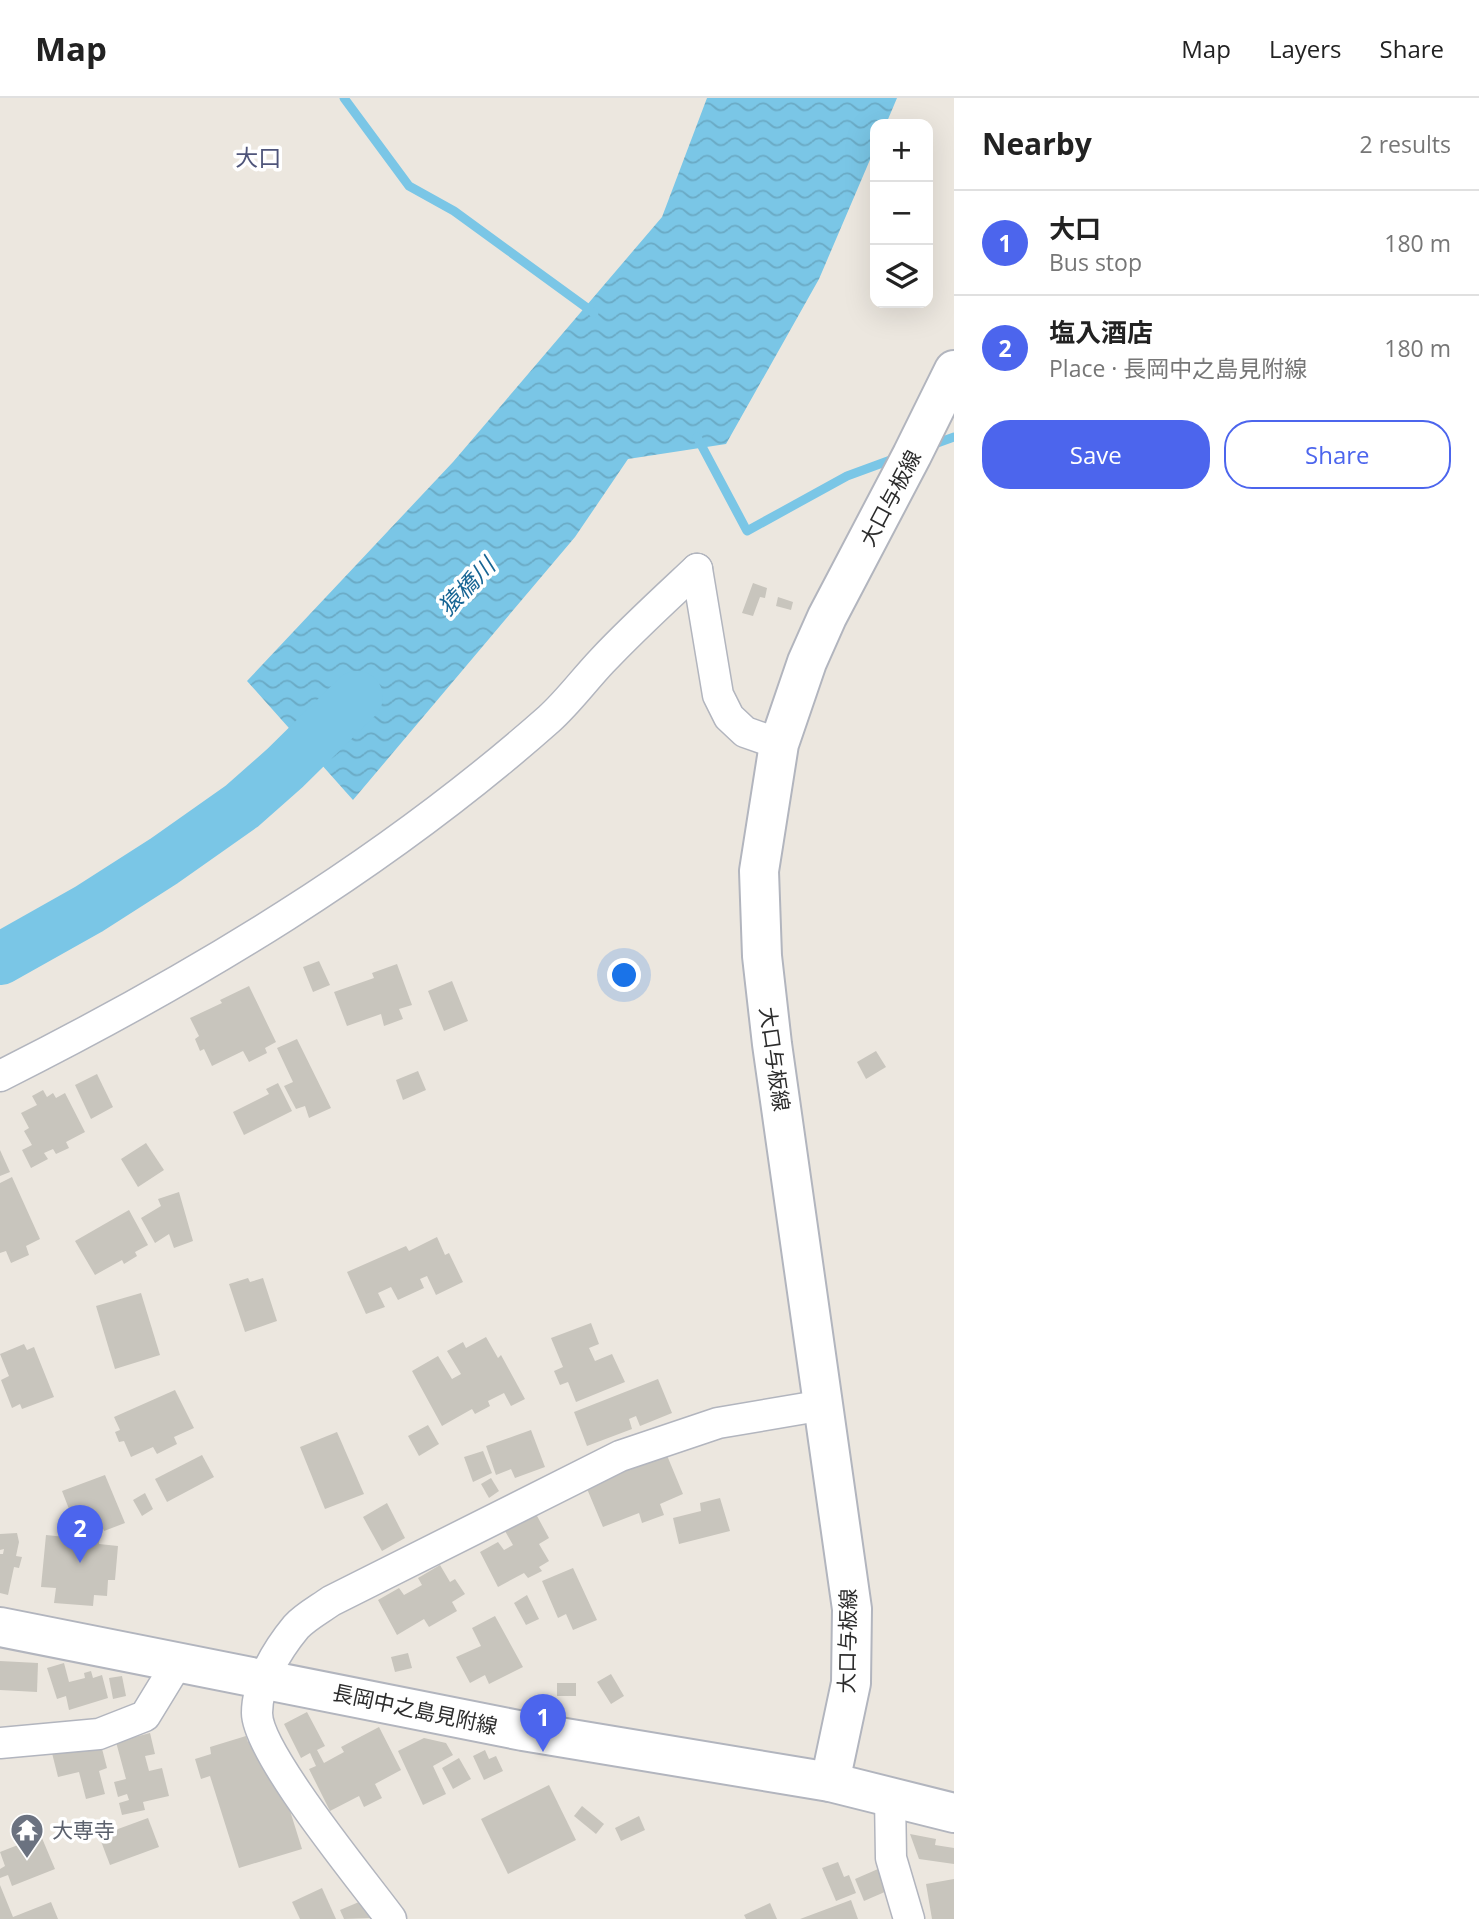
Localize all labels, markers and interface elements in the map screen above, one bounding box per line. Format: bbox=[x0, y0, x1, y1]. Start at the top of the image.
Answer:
text: Map bbox=[35, 26, 107, 71]
text: Map bbox=[1181, 32, 1231, 65]
text: Layers bbox=[1269, 32, 1342, 65]
text: Share bbox=[1380, 32, 1444, 65]
map controls bbox=[870, 119, 933, 308]
button: + bbox=[870, 119, 933, 182]
text: Nearby bbox=[982, 123, 1092, 164]
text: 2 results bbox=[1360, 128, 1451, 160]
district label: 大口 bbox=[235, 141, 281, 173]
button: − bbox=[870, 182, 933, 245]
text: 大口 bbox=[1049, 210, 1101, 246]
text: 1 bbox=[998, 227, 1012, 259]
text: 180 m bbox=[1384, 227, 1451, 259]
button: layers bbox=[870, 245, 933, 308]
text: Bus stop bbox=[1049, 246, 1142, 278]
text: 塩入酒店 bbox=[1049, 314, 1153, 350]
text: 2 bbox=[998, 332, 1012, 364]
text: 180 m bbox=[1384, 332, 1451, 364]
text: Place · 長岡中之島見附線 bbox=[1049, 352, 1307, 384]
button: Save bbox=[982, 420, 1210, 489]
button: Share bbox=[1224, 420, 1451, 489]
street label: 大口与板線 bbox=[853, 445, 927, 551]
water label: 猿橋川 bbox=[431, 548, 504, 622]
your location bbox=[607, 958, 641, 992]
street label: 大口与板線 bbox=[754, 1005, 796, 1113]
pin: 2 bbox=[57, 1505, 103, 1563]
street label: 大口与板線 bbox=[832, 1588, 862, 1694]
street label: 長岡中之島見附線 bbox=[330, 1678, 500, 1740]
pin: 1 bbox=[520, 1694, 566, 1752]
temple icon: 大専寺 bbox=[8, 1811, 46, 1860]
place label: 大専寺 bbox=[52, 1816, 115, 1844]

